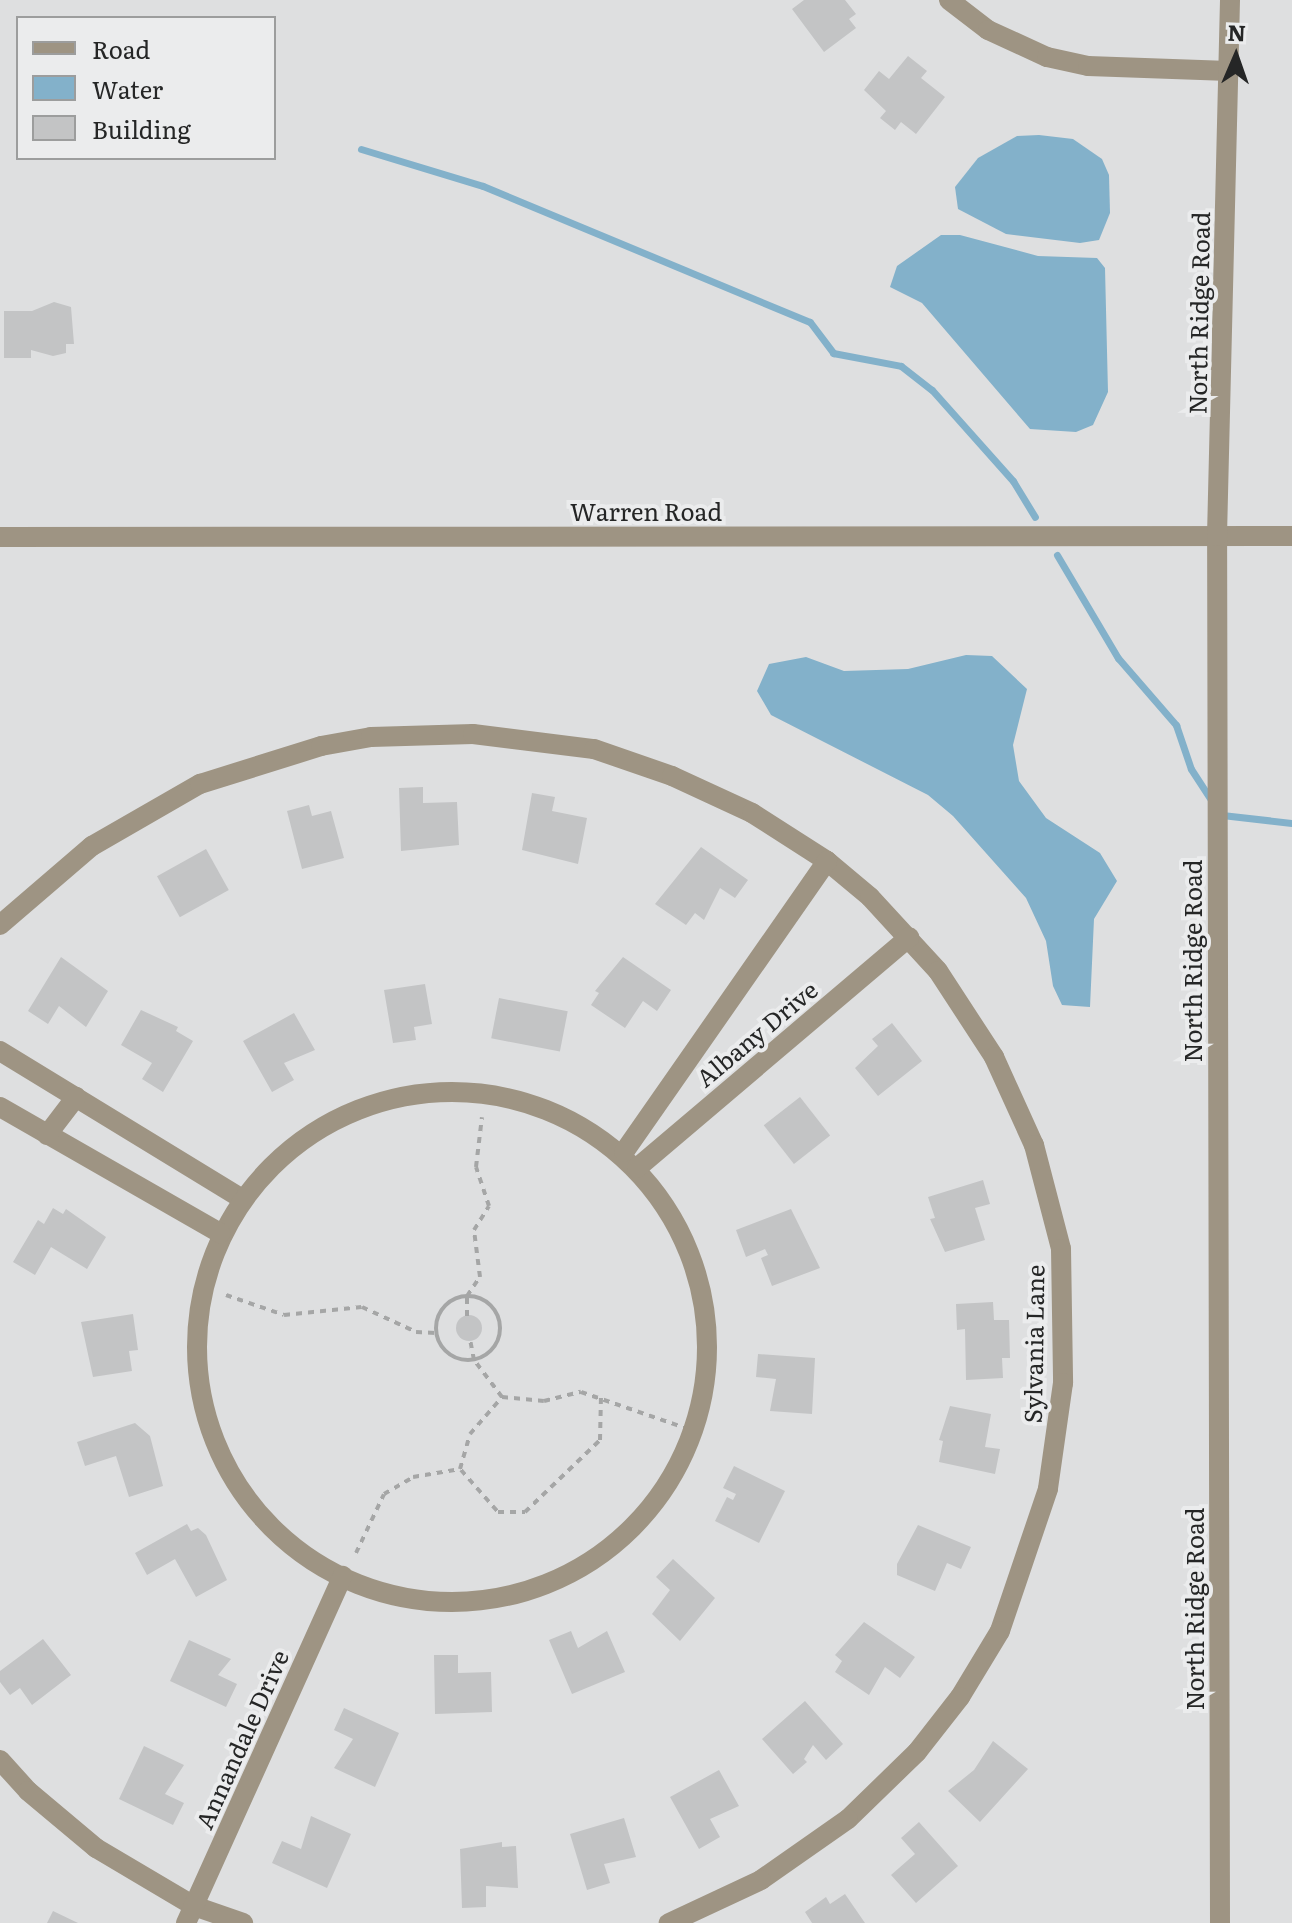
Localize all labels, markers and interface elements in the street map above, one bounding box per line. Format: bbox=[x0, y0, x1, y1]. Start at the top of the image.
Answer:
text: N bbox=[1227, 15, 1247, 48]
legend bbox=[16, 16, 276, 160]
north arrow bbox=[1196, 16, 1276, 96]
text: Road bbox=[92, 31, 150, 66]
text: Water bbox=[92, 71, 163, 106]
text: Building bbox=[92, 111, 191, 146]
street label: North Ridge Road bbox=[1182, 211, 1214, 415]
street label: Warren Road bbox=[570, 497, 722, 525]
street label: North Ridge Road bbox=[1178, 860, 1206, 1062]
street label: Albany Drive bbox=[690, 974, 822, 1092]
street label: Sylvania Lane bbox=[1017, 1264, 1049, 1424]
street label: North Ridge Road bbox=[1180, 1508, 1208, 1710]
street label: Annandale Drive bbox=[189, 1645, 293, 1833]

